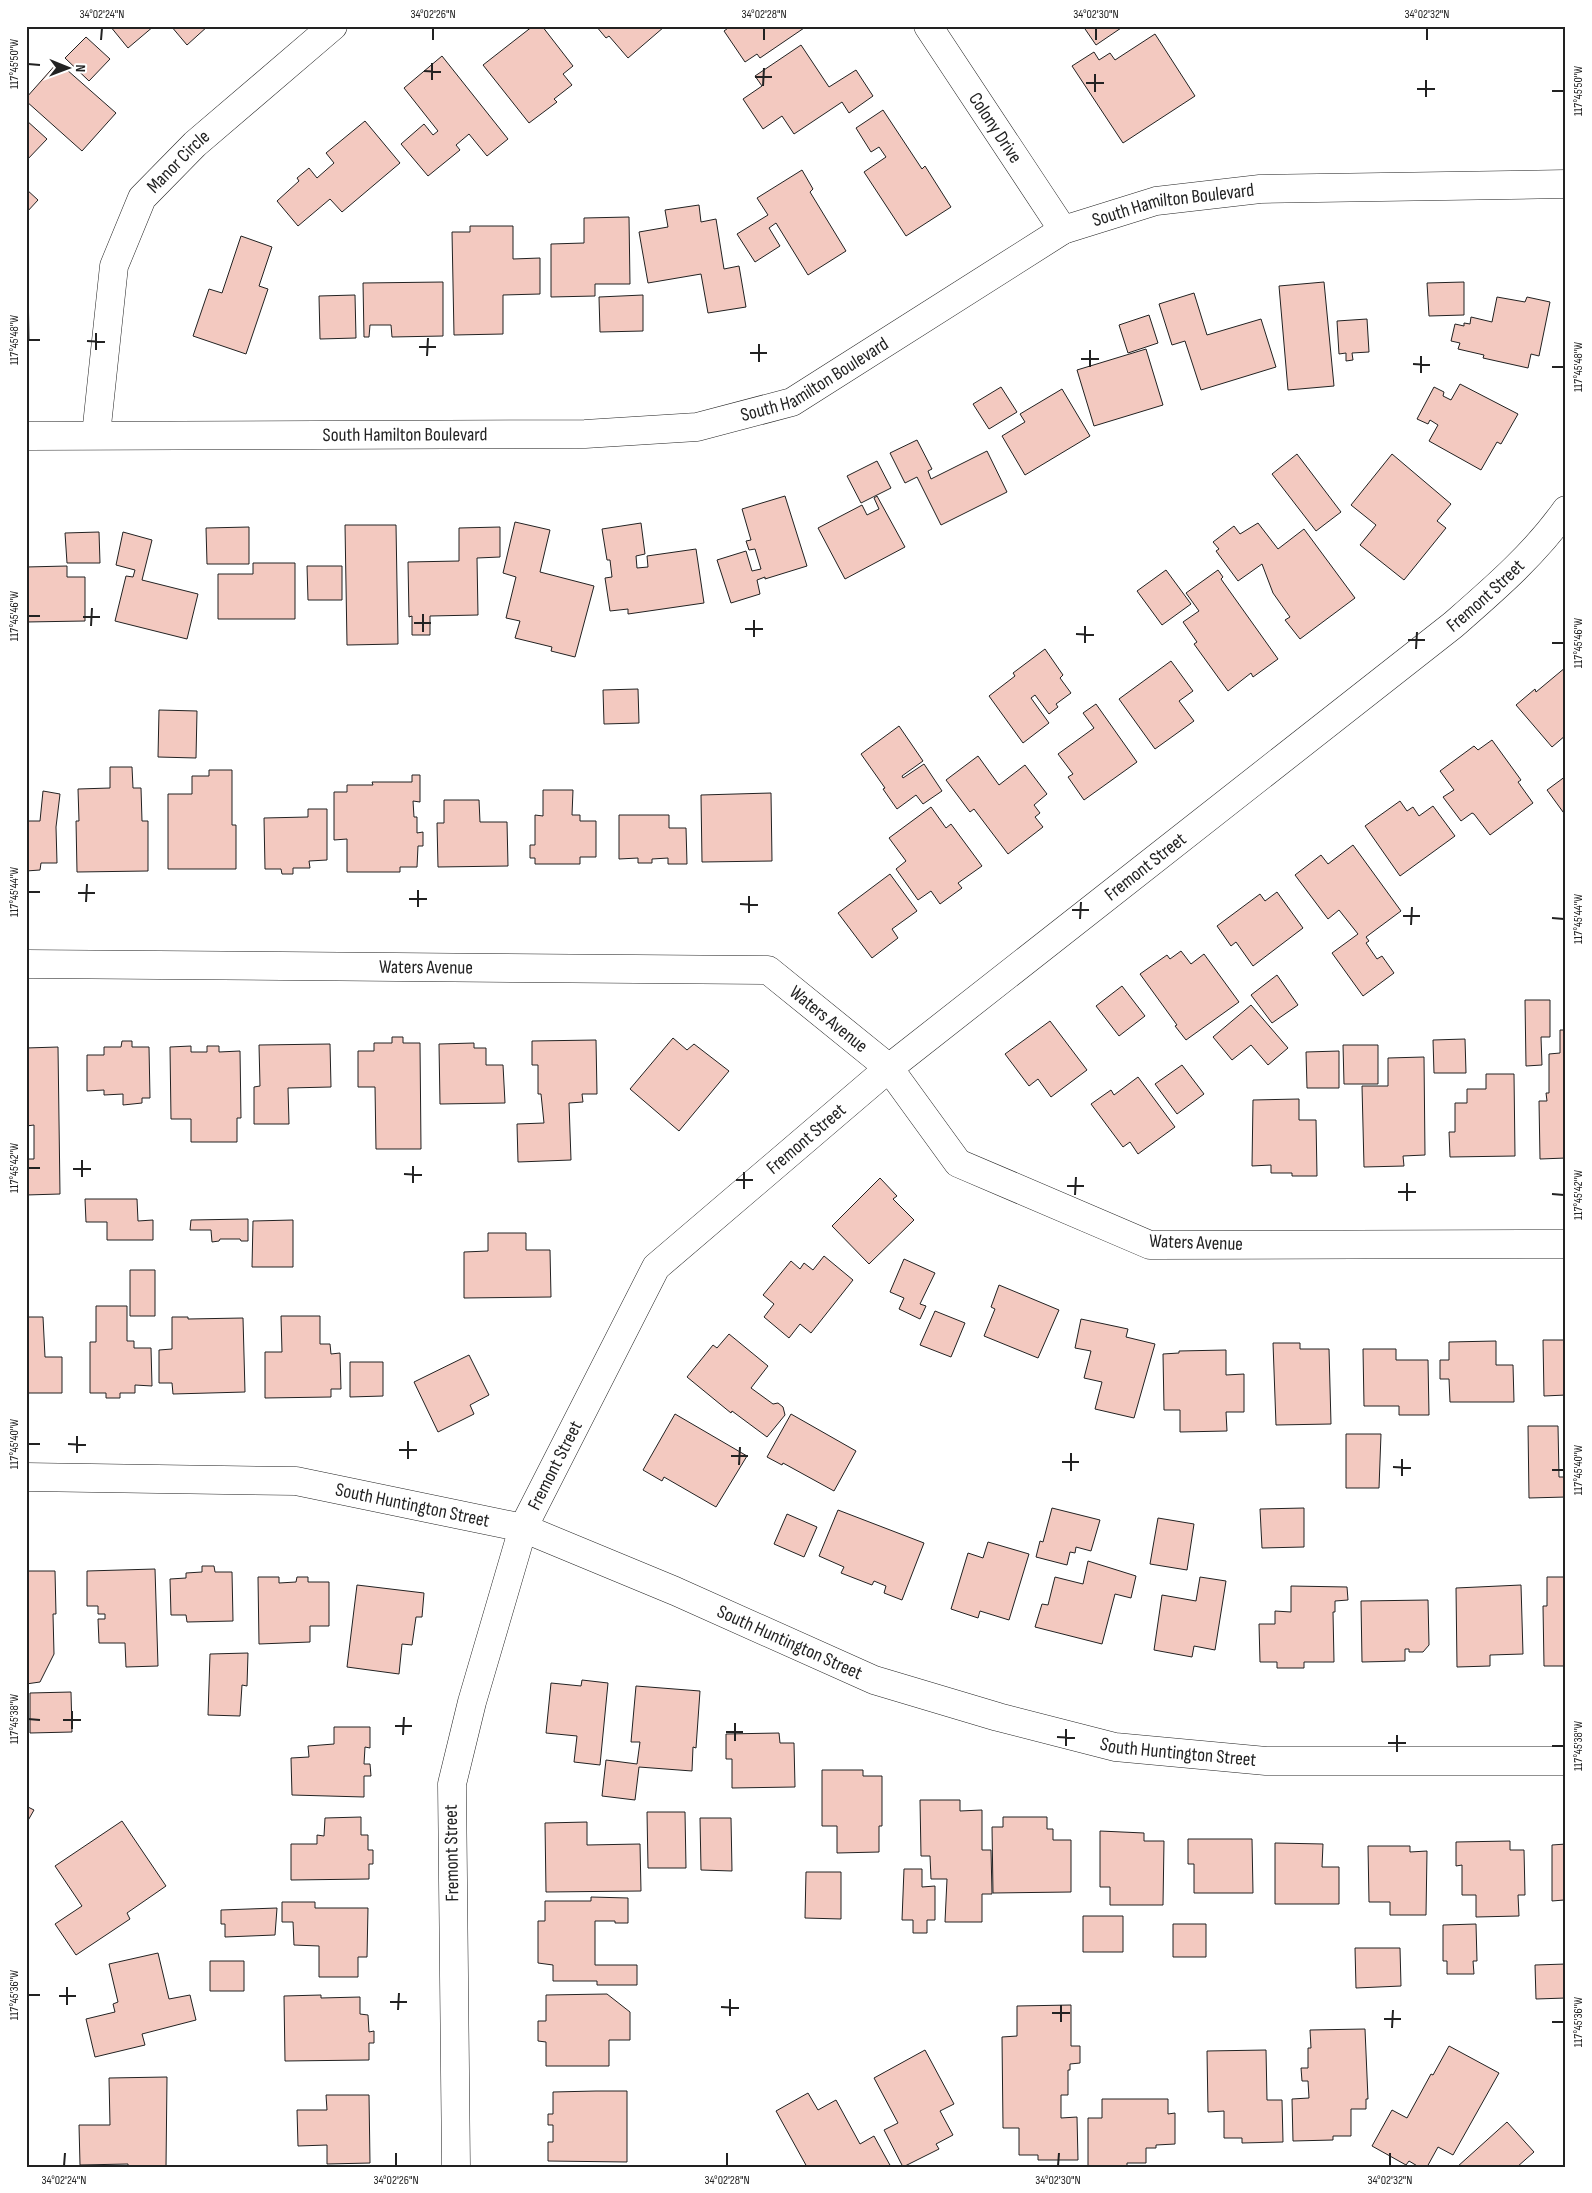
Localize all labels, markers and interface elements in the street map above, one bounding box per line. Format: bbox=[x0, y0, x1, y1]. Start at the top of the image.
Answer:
text: 34°02'24"N bbox=[80, 7, 124, 22]
text: 34°02'26"N bbox=[410, 7, 456, 22]
text: 34°02'28"N bbox=[741, 7, 787, 22]
text: 34°02'30"N bbox=[1073, 7, 1119, 22]
text: 34°02'32"N bbox=[1405, 7, 1450, 22]
text: 117°45'50"W bbox=[7, 39, 22, 89]
north arrow bbox=[42, 42, 92, 92]
text: N bbox=[72, 64, 89, 72]
text: 117°45'50"W bbox=[1571, 66, 1586, 116]
street label: Colony Drive bbox=[964, 88, 1027, 167]
street label: Manor Circle bbox=[142, 125, 214, 198]
street label: South Hamilton Boulevard bbox=[1089, 178, 1255, 232]
text: 117°45'48"W bbox=[7, 315, 22, 365]
street label: South Hamilton Boulevard bbox=[738, 332, 893, 427]
text: 117°45'48"W bbox=[1571, 342, 1586, 392]
street label: South Hamilton Boulevard bbox=[323, 423, 487, 446]
street label: Fremont Street bbox=[1442, 554, 1529, 637]
text: 117°45'46"W bbox=[7, 591, 22, 641]
text: 117°45'46"W bbox=[1571, 618, 1586, 668]
street label: Fremont Street bbox=[1100, 827, 1191, 906]
text: 117°45'44"W bbox=[7, 867, 22, 917]
text: 117°45'44"W bbox=[1571, 894, 1586, 944]
street label: Waters Avenue bbox=[379, 955, 473, 979]
street label: Waters Avenue bbox=[785, 981, 872, 1058]
street label: Fremont Street bbox=[762, 1098, 851, 1179]
text: 117°45'42"W bbox=[7, 1143, 22, 1193]
text: 117°45'42"W bbox=[1571, 1170, 1586, 1220]
street label: Waters Avenue bbox=[1149, 1230, 1243, 1256]
street label: Fremont Street bbox=[523, 1417, 587, 1514]
text: 117°45'40"W bbox=[7, 1419, 22, 1469]
text: 117°45'40"W bbox=[1571, 1445, 1586, 1495]
street label: South Huntington Street bbox=[333, 1478, 492, 1532]
street label: South Huntington Street bbox=[713, 1600, 866, 1685]
text: 117°45'38"W bbox=[7, 1694, 22, 1744]
text: 117°45'38"W bbox=[1571, 1721, 1586, 1771]
street label: South Huntington Street bbox=[1098, 1732, 1257, 1772]
street label: Fremont Street bbox=[440, 1804, 464, 1902]
text: 117°45'36"W bbox=[7, 1970, 22, 2020]
text: 117°45'36"W bbox=[1571, 1997, 1586, 2047]
text: 34°02'24"N bbox=[42, 2173, 86, 2188]
text: 34°02'26"N bbox=[373, 2173, 419, 2188]
text: 34°02'28"N bbox=[704, 2173, 750, 2188]
text: 34°02'30"N bbox=[1035, 2173, 1081, 2188]
text: 34°02'32"N bbox=[1368, 2173, 1413, 2188]

